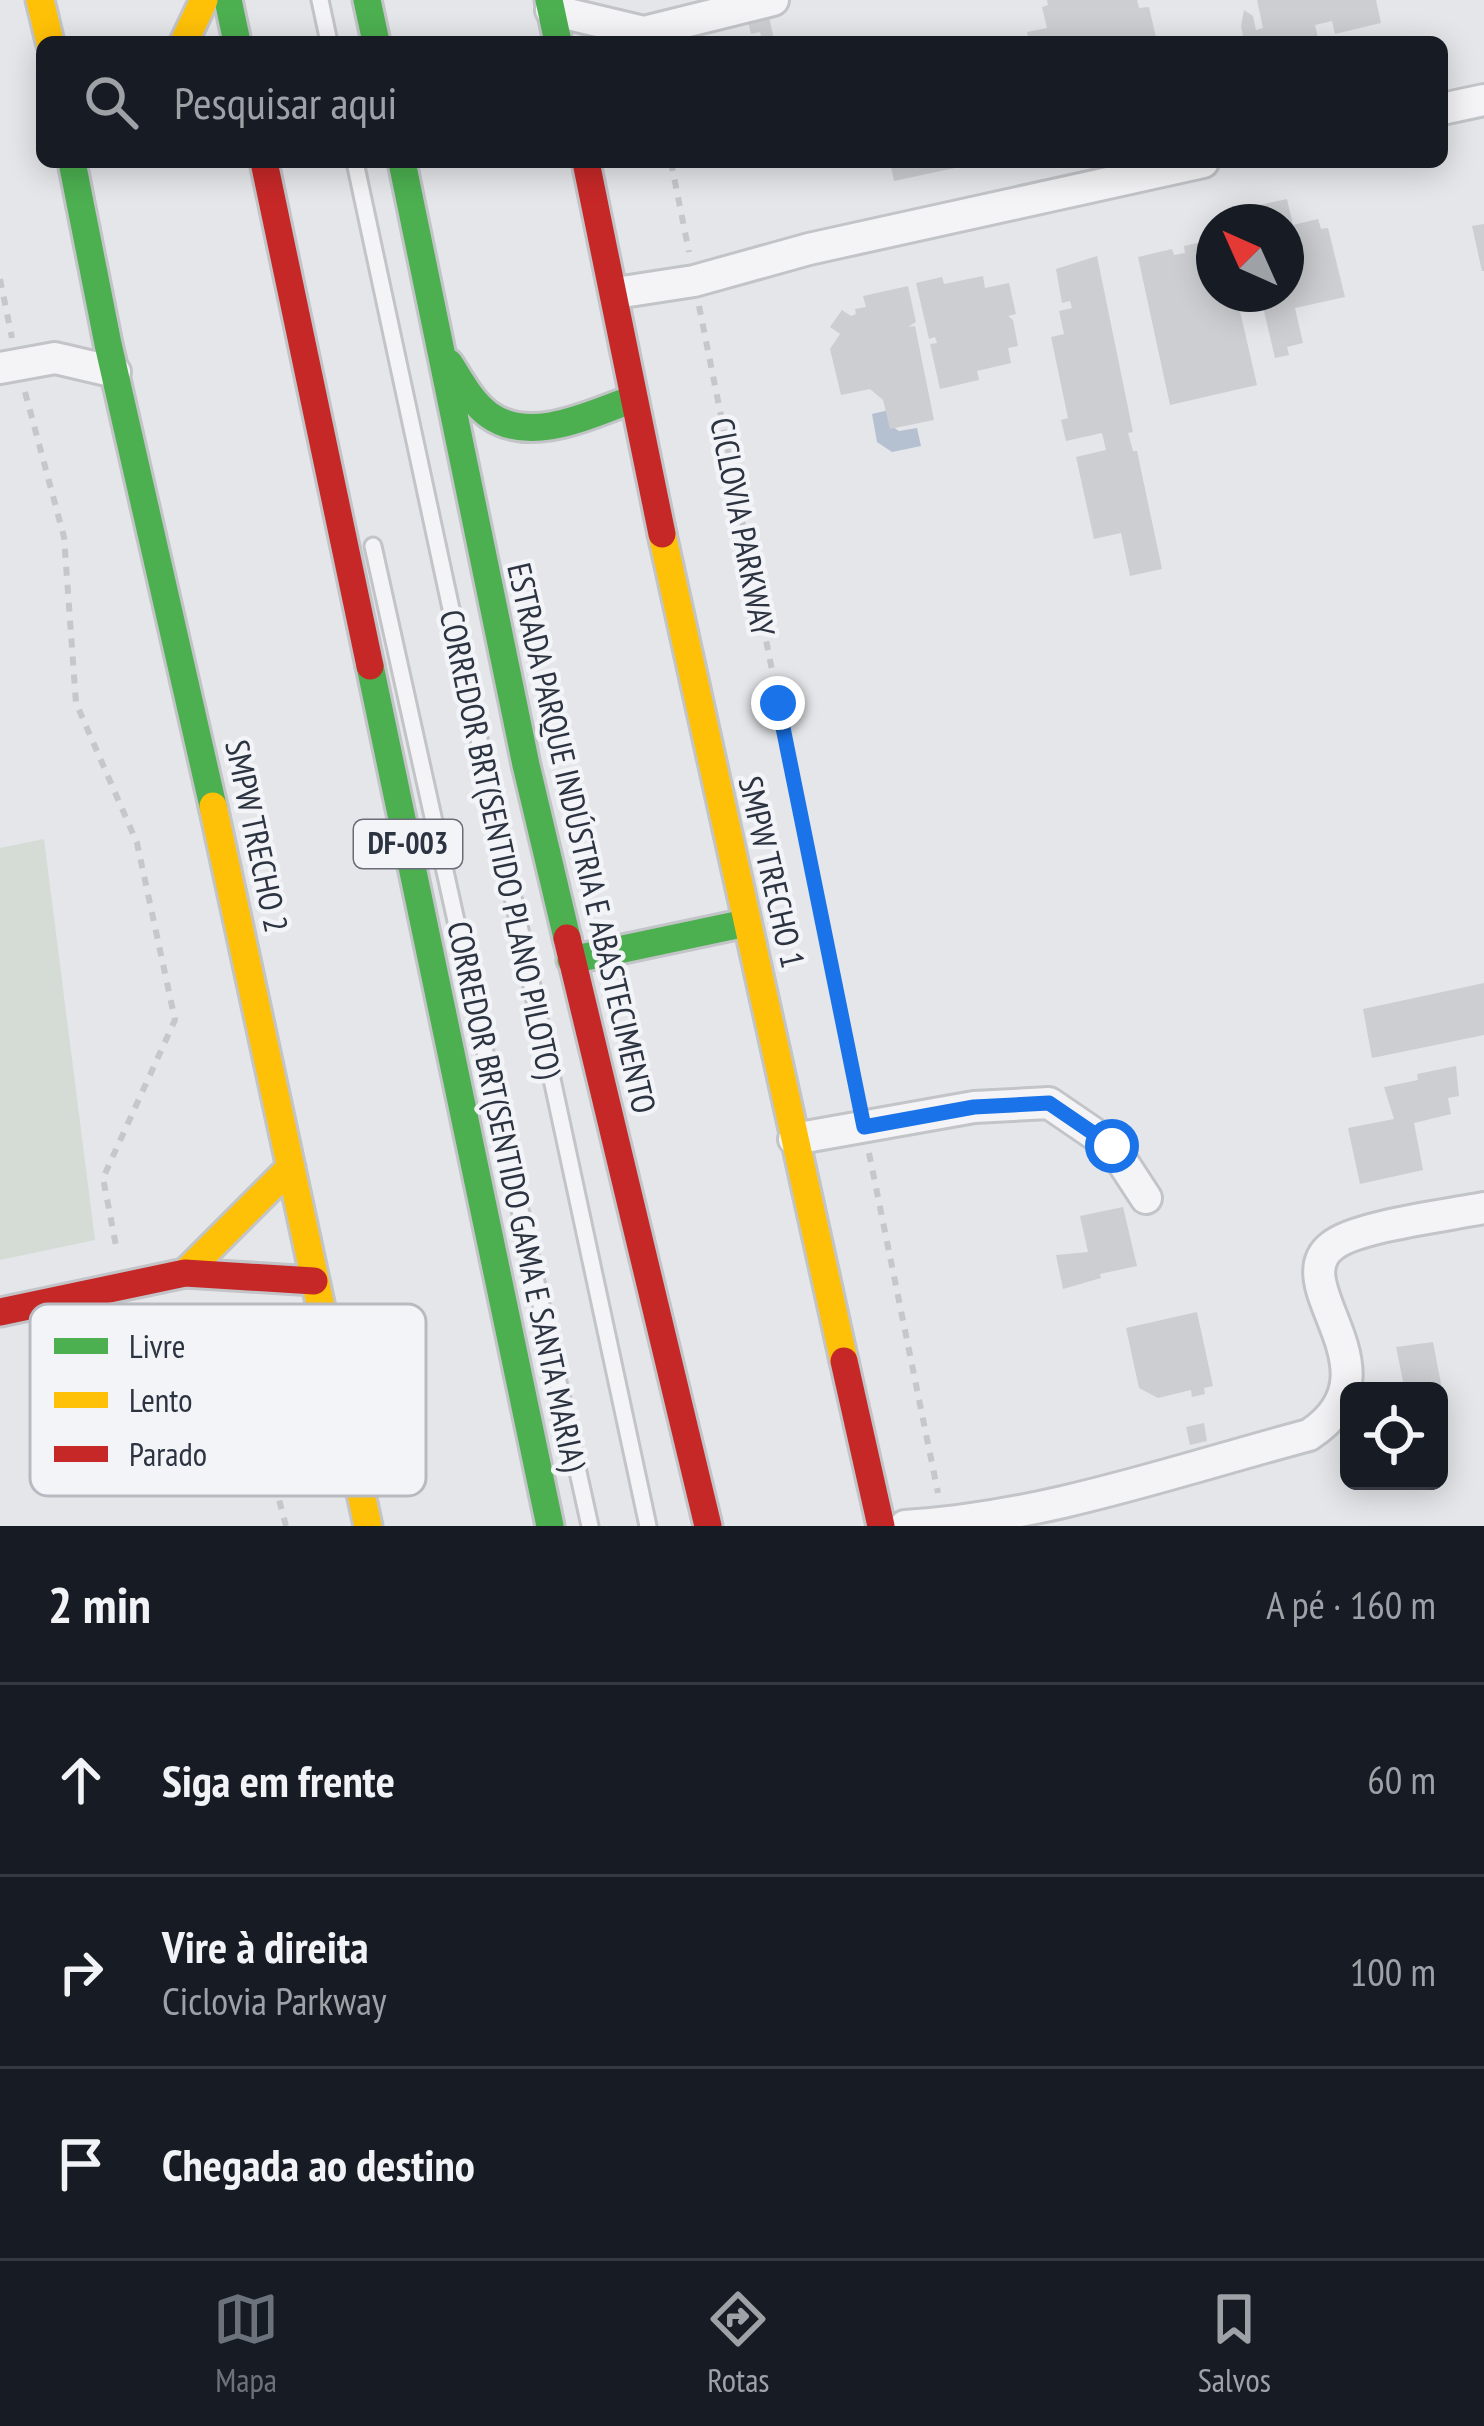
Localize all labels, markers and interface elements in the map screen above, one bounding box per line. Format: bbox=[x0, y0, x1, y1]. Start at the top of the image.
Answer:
search box bbox=[36, 36, 1448, 168]
icon: search bbox=[78, 69, 144, 135]
text: Pesquisar aqui bbox=[174, 73, 397, 131]
north arrow bbox=[1196, 204, 1304, 312]
street label: CICLOVIA PARKWAY bbox=[701, 414, 786, 640]
street label: ESTRADA PARQUE INDÚSTRIA E ABASTECIMENTO bbox=[498, 559, 667, 1117]
street label: CORREDOR BRT(SENTIDO PLANO PILOTO) bbox=[431, 606, 572, 1082]
route end bbox=[751, 676, 805, 730]
street label: SMPW TRECHO 2 bbox=[216, 736, 299, 936]
street label: SMPW TRECHO 1 bbox=[730, 772, 815, 972]
road number: DF-003 bbox=[354, 820, 462, 868]
street label: CORREDOR BRT(SENTIDO GAMA E SANTA MARIA) bbox=[438, 917, 597, 1475]
route start bbox=[1085, 1119, 1139, 1173]
legend bbox=[30, 1304, 426, 1496]
text: Livre bbox=[129, 1324, 185, 1367]
text: Lento bbox=[129, 1378, 192, 1421]
map controls bbox=[1340, 1382, 1448, 1490]
button: locate bbox=[1340, 1382, 1448, 1490]
text: Parado bbox=[129, 1432, 207, 1475]
text: 2 min bbox=[48, 1571, 151, 1637]
text: A pé · 160 m bbox=[1266, 1579, 1436, 1630]
icon: ahead bbox=[48, 1747, 114, 1813]
text: Siga em frente bbox=[162, 1751, 395, 1809]
text: 60 m bbox=[1367, 1754, 1436, 1805]
text: Vire à direita bbox=[162, 1917, 369, 1975]
icon: right bbox=[48, 1939, 114, 2005]
text: 100 m bbox=[1350, 1946, 1436, 1997]
text: Ciclovia Parkway bbox=[162, 1975, 386, 2026]
icon: arrive bbox=[48, 2131, 114, 2197]
text: Chegada ao destino bbox=[162, 2135, 475, 2193]
tab: Mapa bbox=[213, 2286, 279, 2401]
tab: Rotas bbox=[705, 2286, 771, 2401]
tab: Salvos bbox=[1198, 2286, 1271, 2401]

